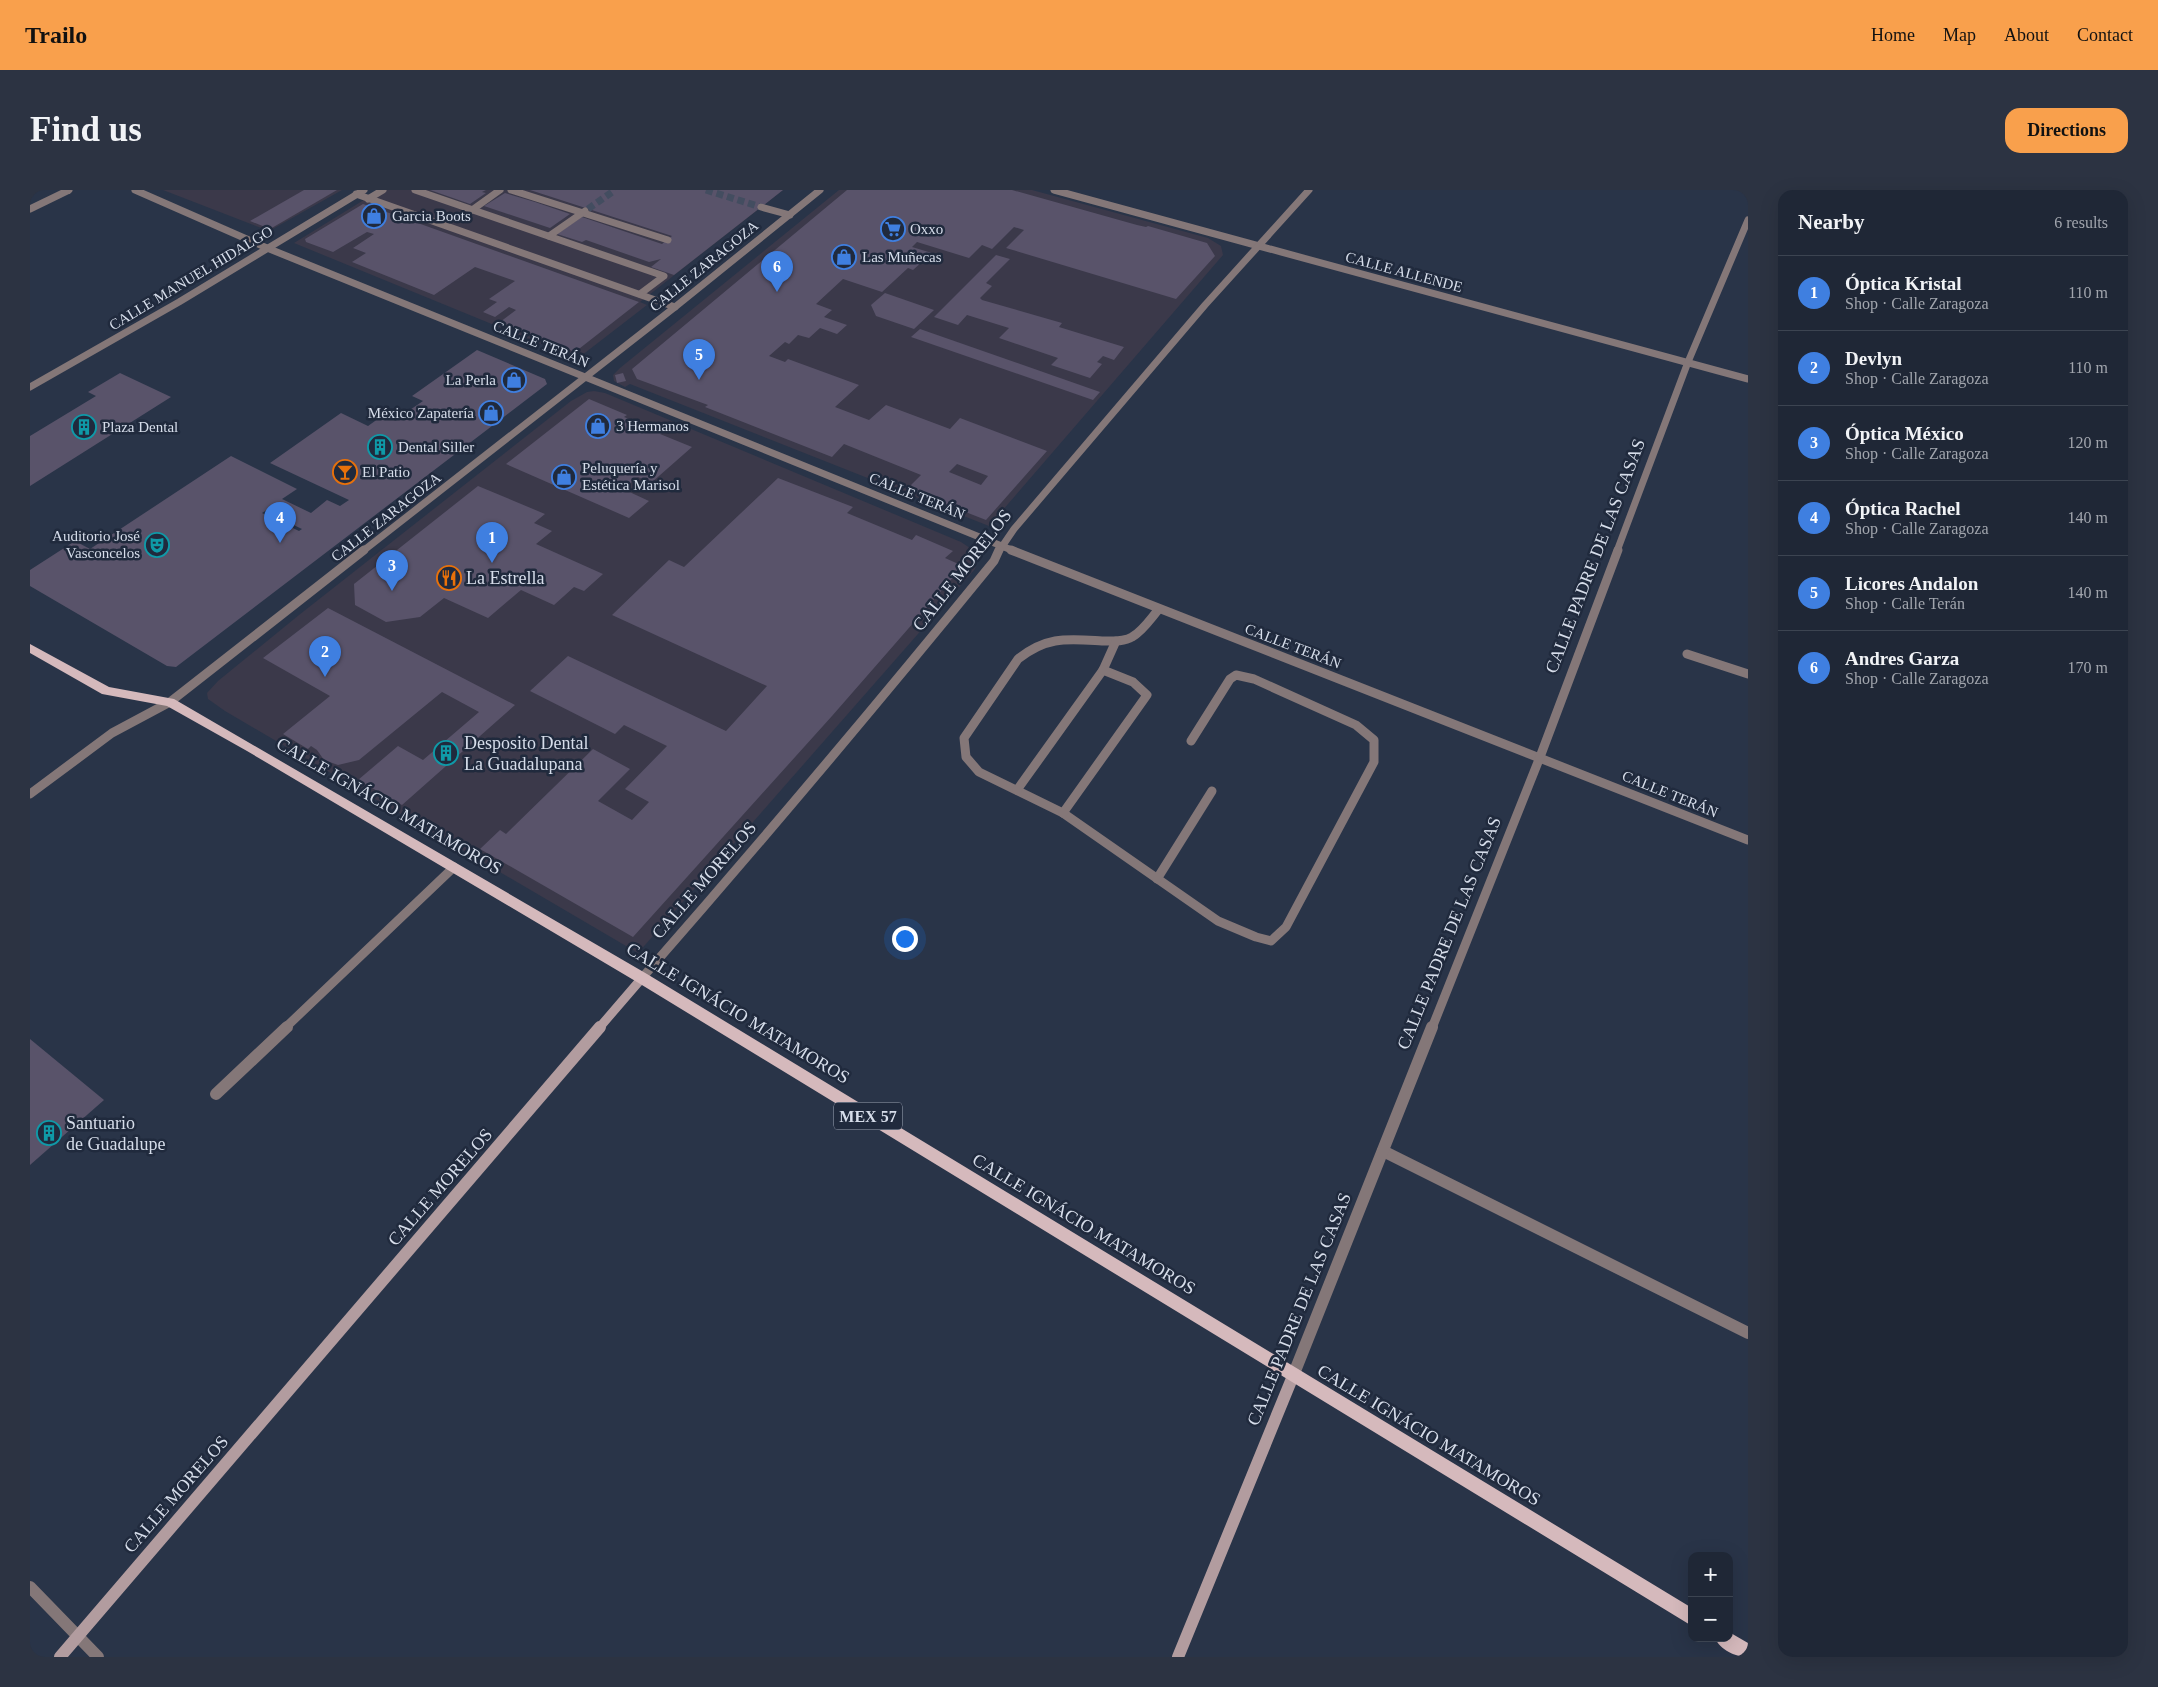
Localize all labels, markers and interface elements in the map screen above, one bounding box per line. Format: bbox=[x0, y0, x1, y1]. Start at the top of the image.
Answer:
text: Trailo bbox=[25, 22, 87, 48]
text: Home bbox=[1871, 25, 1915, 45]
text: Map bbox=[1943, 25, 1976, 45]
text: About bbox=[2004, 25, 2049, 45]
text: Contact bbox=[2077, 25, 2133, 45]
button: Directions bbox=[2005, 108, 2128, 153]
text: Find us bbox=[30, 110, 142, 149]
shop icon: Garcia Boots bbox=[361, 203, 387, 229]
place label: Garcia Boots bbox=[392, 208, 471, 224]
text: Nearby bbox=[1798, 210, 1865, 234]
text: 6 results bbox=[2054, 214, 2108, 231]
supermarket icon: Oxxo bbox=[880, 216, 906, 242]
street label: CALLE ZARAGOZA bbox=[647, 217, 761, 315]
place label: Oxxo bbox=[910, 221, 943, 237]
street label: CALLE MANUEL HIDALGO bbox=[106, 223, 276, 333]
shop icon: Las Muñecas bbox=[831, 244, 857, 270]
place label: Las Muñecas bbox=[862, 249, 942, 265]
street label: CALLE ALLENDE bbox=[1344, 249, 1464, 295]
pin: 6 bbox=[761, 251, 793, 292]
text: Óptica Kristal bbox=[1845, 273, 1962, 294]
text: 1 bbox=[1810, 284, 1818, 301]
text: 110 m bbox=[2068, 284, 2108, 301]
text: Shop · Calle Zaragoza bbox=[1845, 295, 1989, 312]
street label: CALLE TERÁN bbox=[491, 318, 591, 371]
pin: 5 bbox=[683, 339, 715, 380]
text: Devlyn bbox=[1845, 348, 1902, 369]
text: 2 bbox=[1810, 359, 1818, 376]
text: 110 m bbox=[2068, 359, 2108, 376]
shop icon: La Perla bbox=[501, 367, 527, 393]
text: Shop · Calle Zaragoza bbox=[1845, 370, 1989, 387]
place label: La Perla bbox=[446, 372, 496, 388]
shop icon: México Zapatería bbox=[478, 400, 504, 426]
place label: México Zapatería bbox=[368, 405, 474, 421]
shop icon: 3 Hermanos bbox=[585, 413, 611, 439]
building icon: Plaza Dental bbox=[71, 414, 97, 440]
place label: 3 Hermanos bbox=[616, 418, 689, 434]
place label: Plaza Dental bbox=[102, 419, 178, 435]
text: Óptica México bbox=[1845, 423, 1964, 444]
building icon: Dental Siller bbox=[367, 434, 393, 460]
text: 3 bbox=[1810, 434, 1818, 451]
text: 120 m bbox=[2068, 434, 2108, 451]
street label: CALLE PADRE DE LAS CASAS bbox=[1541, 436, 1649, 676]
place label: Dental Siller bbox=[398, 439, 474, 455]
text: Shop · Calle Zaragoza bbox=[1845, 445, 1989, 462]
bar icon: El Patio bbox=[332, 459, 358, 485]
place label: Peluquería y Estética Marisol bbox=[582, 460, 680, 493]
place label: El Patio bbox=[362, 464, 410, 480]
shop icon: Peluquería y Estética Marisol bbox=[551, 464, 577, 490]
street label: CALLE ZARAGOZA bbox=[328, 469, 444, 565]
street label: CALLE TERÁN bbox=[867, 470, 967, 523]
text: Óptica Rachel bbox=[1845, 498, 1961, 519]
pin: 4 bbox=[264, 502, 296, 543]
street label: CALLE MORELOS bbox=[908, 505, 1016, 635]
text: 4 bbox=[1810, 509, 1818, 526]
text: 140 m bbox=[2068, 509, 2108, 526]
text: Shop · Calle Zaragoza bbox=[1845, 520, 1989, 537]
pin: 1 bbox=[476, 522, 508, 563]
place label: Auditorio José Vasconcelos bbox=[52, 528, 140, 561]
theatre icon: Auditorio José Vasconcelos bbox=[144, 532, 170, 558]
pin: 3 bbox=[376, 550, 408, 591]
restaurant icon: La Estrella bbox=[436, 565, 462, 591]
place label: La Estrella bbox=[466, 568, 544, 588]
text: Licores Andalon bbox=[1845, 573, 1978, 594]
text: 5 bbox=[1810, 584, 1818, 601]
text: 140 m bbox=[2068, 584, 2108, 601]
text: Shop · Calle Terán bbox=[1845, 595, 1965, 612]
street label: CALLE TERÁN bbox=[1243, 620, 1344, 672]
pin: 2 bbox=[309, 636, 341, 677]
text: Andres Garza bbox=[1845, 648, 1959, 669]
text: 6 bbox=[1810, 659, 1818, 676]
text: 170 m bbox=[2068, 659, 2108, 676]
text: Shop · Calle Zaragoza bbox=[1845, 670, 1989, 687]
street label: CALLE IGNÁCIO MATAMOROS bbox=[273, 732, 506, 879]
place label: Desposito Dental La Guadalupana bbox=[464, 733, 588, 774]
building icon: Desposito Dental La Guadalupana bbox=[433, 740, 459, 766]
street label: CALLE TERÁN bbox=[1620, 768, 1720, 821]
street label: CALLE PADRE DE LAS CASAS bbox=[1393, 814, 1505, 1052]
street label: CALLE MORELOS bbox=[648, 817, 760, 943]
your location bbox=[892, 926, 918, 952]
street label: CALLE IGNÁCIO MATAMOROS bbox=[623, 938, 854, 1088]
road number: MEX 57 bbox=[834, 1102, 902, 1129]
place label: Santuario de Guadalupe bbox=[66, 1113, 165, 1154]
building icon: Santuario de Guadalupe bbox=[36, 1120, 62, 1146]
street label: CALLE MORELOS bbox=[384, 1124, 496, 1250]
street label: CALLE IGNÁCIO MATAMOROS bbox=[969, 1149, 1200, 1299]
street label: CALLE PADRE DE LAS CASAS bbox=[1243, 1190, 1355, 1428]
street label: CALLE IGNÁCIO MATAMOROS bbox=[1314, 1360, 1545, 1510]
street label: CALLE MORELOS bbox=[120, 1431, 232, 1557]
map controls bbox=[1688, 1552, 1733, 1642]
button: + bbox=[1688, 1552, 1733, 1597]
button: − bbox=[1688, 1597, 1733, 1642]

